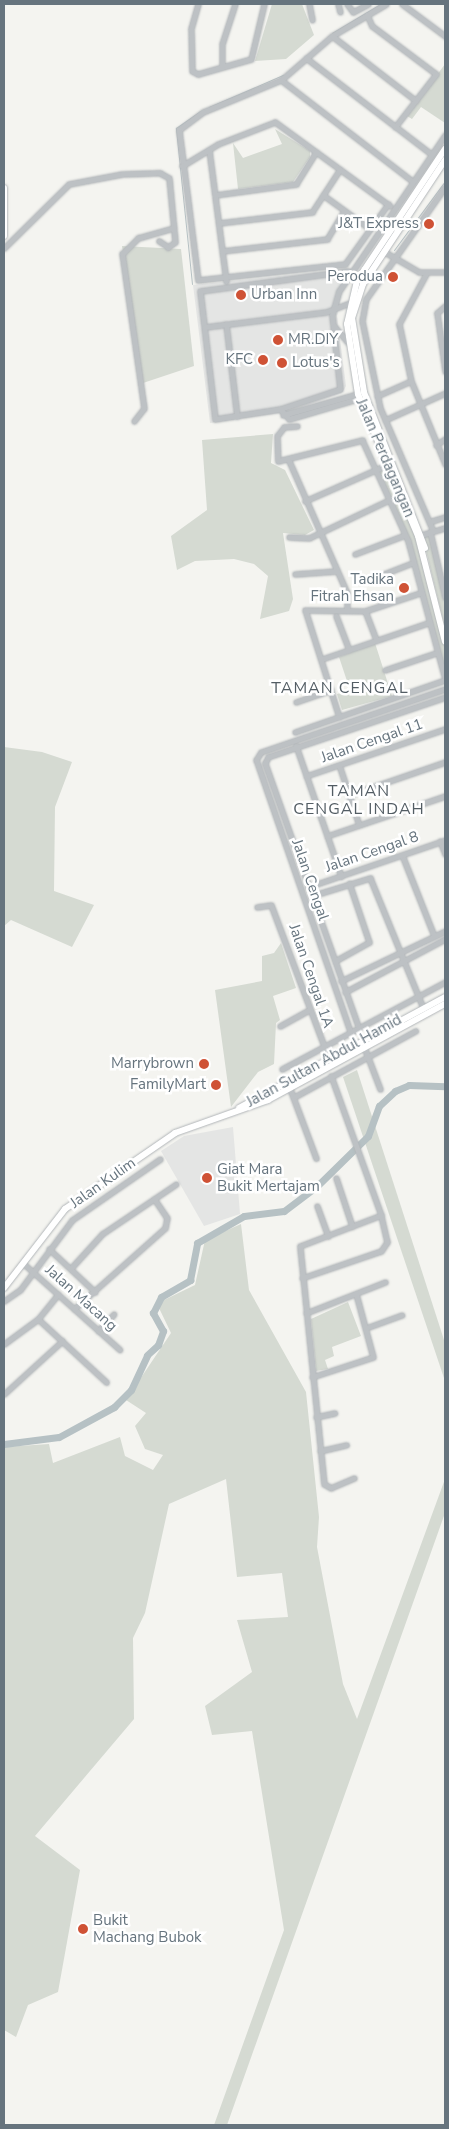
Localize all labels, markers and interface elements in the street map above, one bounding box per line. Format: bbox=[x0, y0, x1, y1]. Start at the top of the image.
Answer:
place label: J&T Express bbox=[338, 215, 419, 233]
marker: J&T Express bbox=[423, 218, 435, 230]
place label: Perodua bbox=[327, 268, 383, 286]
marker: Perodua bbox=[387, 271, 399, 283]
place label: Urban Inn bbox=[251, 286, 317, 304]
marker: Urban Inn bbox=[235, 289, 247, 301]
place label: MR.DIY bbox=[288, 331, 338, 349]
marker: MR.DIY bbox=[272, 334, 284, 346]
place label: KFC bbox=[226, 351, 253, 369]
marker: KFC bbox=[257, 354, 269, 366]
place label: Lotus's bbox=[292, 354, 340, 372]
marker: Lotus's bbox=[276, 357, 288, 369]
street label: Jalan Perdagangan bbox=[352, 396, 418, 520]
place label: Tadika Fitrah Ehsan bbox=[310, 570, 394, 605]
marker: Tadika Fitrah Ehsan bbox=[398, 582, 410, 594]
district label: TAMAN CENGAL bbox=[270, 678, 410, 698]
street label: Jalan Cengal 11 bbox=[319, 715, 425, 767]
district label: TAMAN CENGAL INDAH bbox=[292, 781, 426, 819]
street label: Jalan Cengal 8 bbox=[323, 828, 421, 876]
street label: Jalan Cengal bbox=[288, 837, 332, 923]
street label: Jalan Cengal 1A bbox=[285, 922, 337, 1030]
street label: Jalan Sultan Abdul Hamid bbox=[243, 1011, 405, 1111]
place label: Marrybrown bbox=[111, 1055, 194, 1073]
marker: Marrybrown bbox=[198, 1058, 210, 1070]
place label: FamilyMart bbox=[130, 1076, 206, 1094]
marker: FamilyMart bbox=[210, 1079, 222, 1091]
street label: Jalan Kulim bbox=[67, 1154, 139, 1212]
place label: Giat Mara Bukit Mertajam bbox=[217, 1160, 320, 1195]
marker: Giat Mara Bukit Mertajam bbox=[201, 1172, 213, 1184]
street label: Jalan Macang bbox=[41, 1261, 121, 1335]
place label: Bukit Machang Bubok bbox=[93, 1911, 201, 1946]
marker: Bukit Machang Bubok bbox=[77, 1923, 89, 1935]

